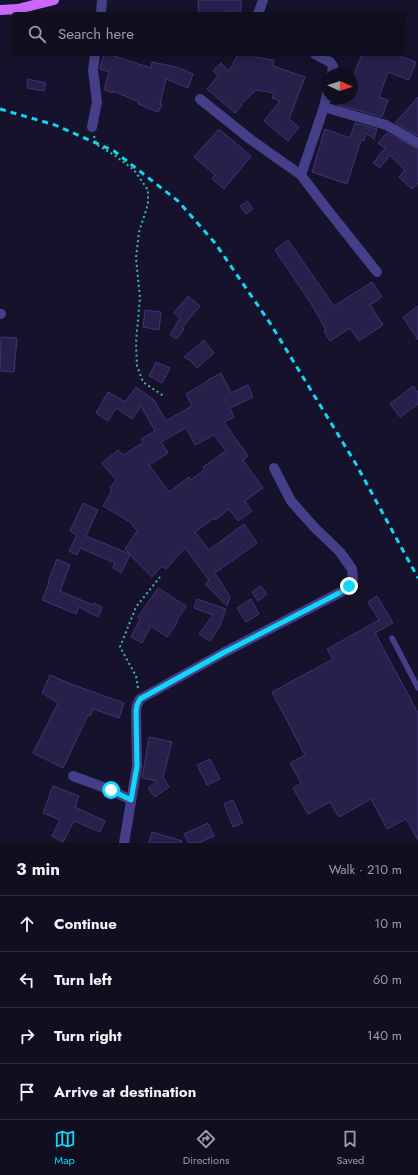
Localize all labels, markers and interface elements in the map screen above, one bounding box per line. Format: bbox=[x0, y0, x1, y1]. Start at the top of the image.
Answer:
search box bbox=[12, 12, 406, 56]
icon: search bbox=[26, 23, 48, 45]
text: Search here bbox=[58, 23, 134, 45]
north arrow bbox=[322, 68, 358, 104]
route end bbox=[340, 577, 358, 595]
route start bbox=[102, 781, 120, 799]
text: 3 min bbox=[16, 857, 60, 881]
text: Walk · 210 m bbox=[329, 860, 402, 879]
icon: ahead bbox=[16, 913, 38, 935]
text: Continue bbox=[54, 913, 117, 935]
text: 10 m bbox=[374, 914, 402, 933]
icon: left bbox=[16, 969, 38, 991]
text: Turn left bbox=[54, 969, 112, 991]
text: 60 m bbox=[373, 970, 402, 989]
icon: right bbox=[16, 1025, 38, 1047]
text: Turn right bbox=[54, 1025, 122, 1047]
text: 140 m bbox=[367, 1026, 402, 1045]
icon: arrive bbox=[16, 1081, 38, 1103]
text: Arrive at destination bbox=[54, 1081, 196, 1103]
tab: Map bbox=[54, 1128, 76, 1168]
tab: Directions bbox=[183, 1128, 229, 1168]
tab: Saved bbox=[337, 1128, 364, 1168]

